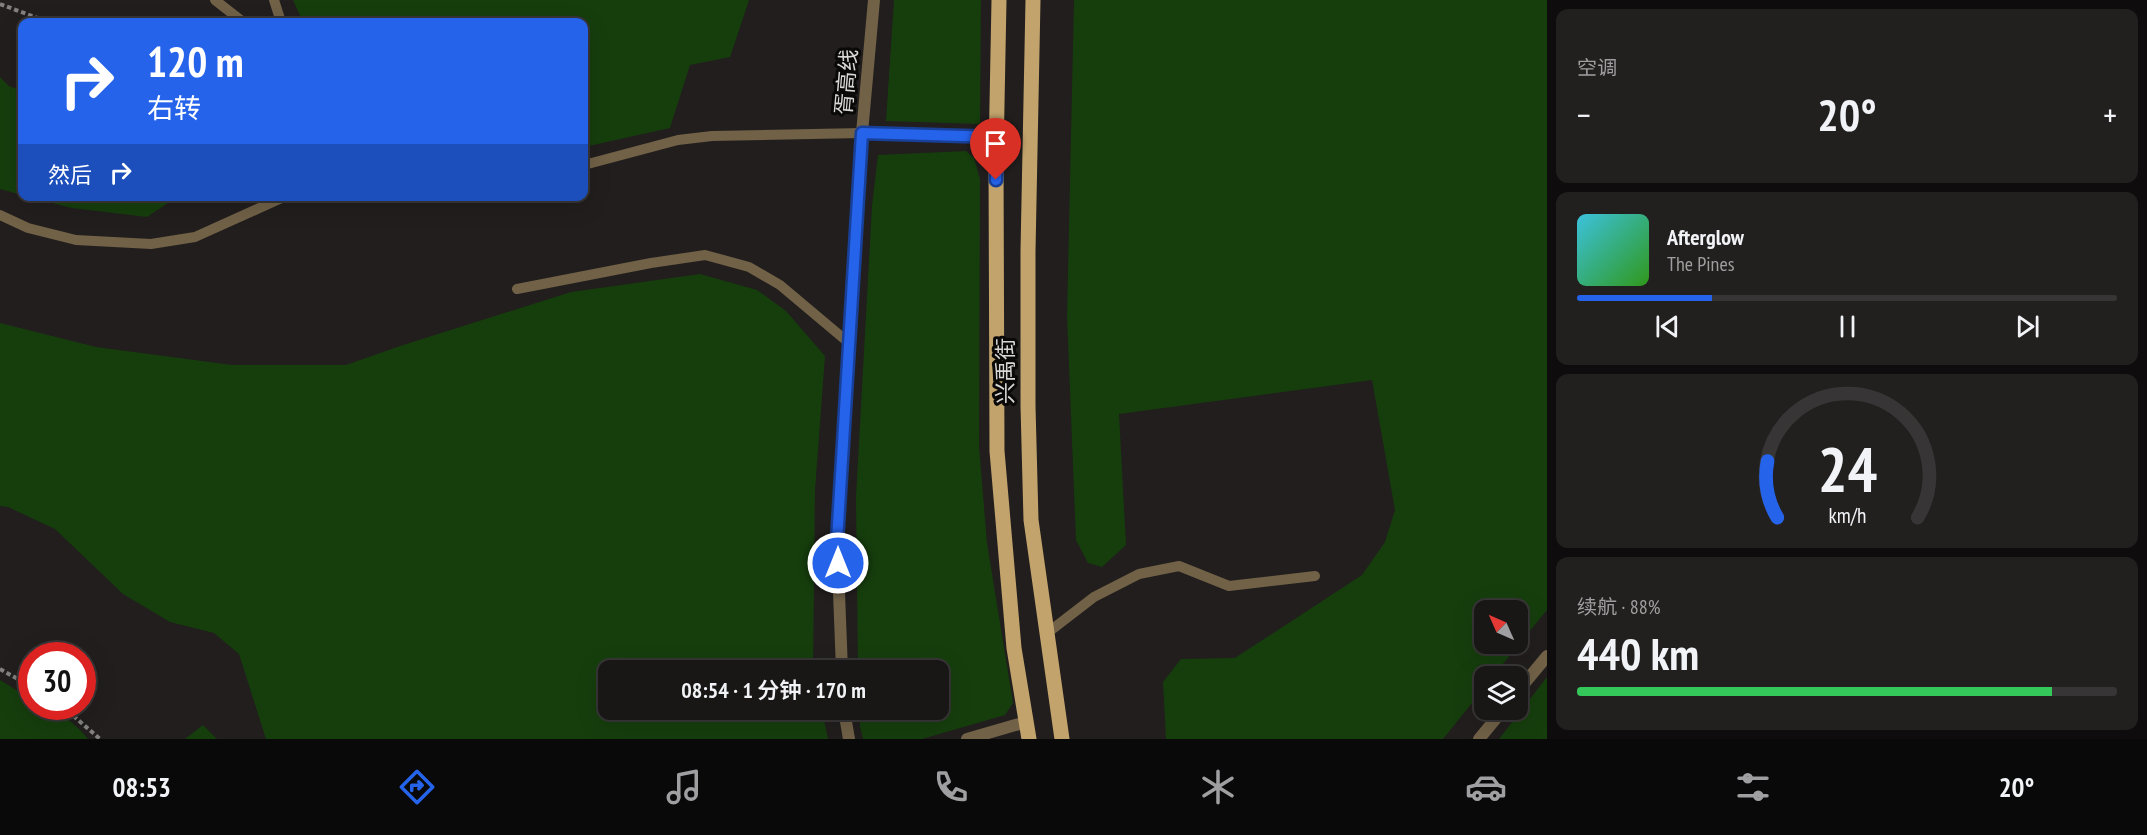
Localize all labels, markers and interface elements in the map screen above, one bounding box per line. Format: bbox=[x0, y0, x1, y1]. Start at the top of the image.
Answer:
text: 120 m bbox=[147, 34, 244, 89]
icon: right bbox=[48, 42, 126, 120]
street label: 胥高线 bbox=[829, 48, 863, 116]
text: 空调 bbox=[1577, 55, 1617, 81]
text: 20° bbox=[1817, 85, 1877, 143]
text: 右转 bbox=[147, 91, 201, 125]
text: − bbox=[1577, 93, 1591, 136]
text: + bbox=[2103, 93, 2117, 136]
pin bbox=[970, 118, 1021, 180]
icon: arrive bbox=[979, 127, 1012, 160]
icon: right bbox=[104, 156, 137, 189]
text: 然后 bbox=[48, 161, 92, 189]
text: Afterglow bbox=[1667, 223, 1744, 251]
text: The Pines bbox=[1667, 251, 1734, 277]
icon: previous bbox=[1651, 310, 1684, 343]
icon: pause bbox=[1831, 310, 1864, 343]
icon: next bbox=[2011, 310, 2044, 343]
street label: 兴禹街 bbox=[991, 338, 1019, 404]
text: 24 bbox=[1817, 428, 1877, 509]
text: km/h bbox=[1828, 501, 1866, 529]
position arrow bbox=[806, 531, 870, 595]
text: 续航 · 88% bbox=[1577, 594, 1660, 620]
north arrow bbox=[1474, 600, 1528, 654]
map controls bbox=[1474, 600, 1528, 720]
text: 440 km bbox=[1577, 624, 1699, 682]
speed limit sign: 30 bbox=[18, 642, 96, 720]
button: layers bbox=[1474, 666, 1528, 720]
text: 08:54 · 1 分钟 · 170 m bbox=[681, 676, 866, 704]
icon: directions bbox=[396, 766, 438, 808]
icon: music bbox=[663, 766, 705, 808]
icon: phone bbox=[930, 766, 972, 808]
icon: climate bbox=[1197, 766, 1239, 808]
icon: car bbox=[1465, 766, 1507, 808]
icon: filters bbox=[1732, 766, 1774, 808]
text: 08:53 bbox=[113, 770, 171, 804]
text: 20° bbox=[1999, 770, 2034, 804]

